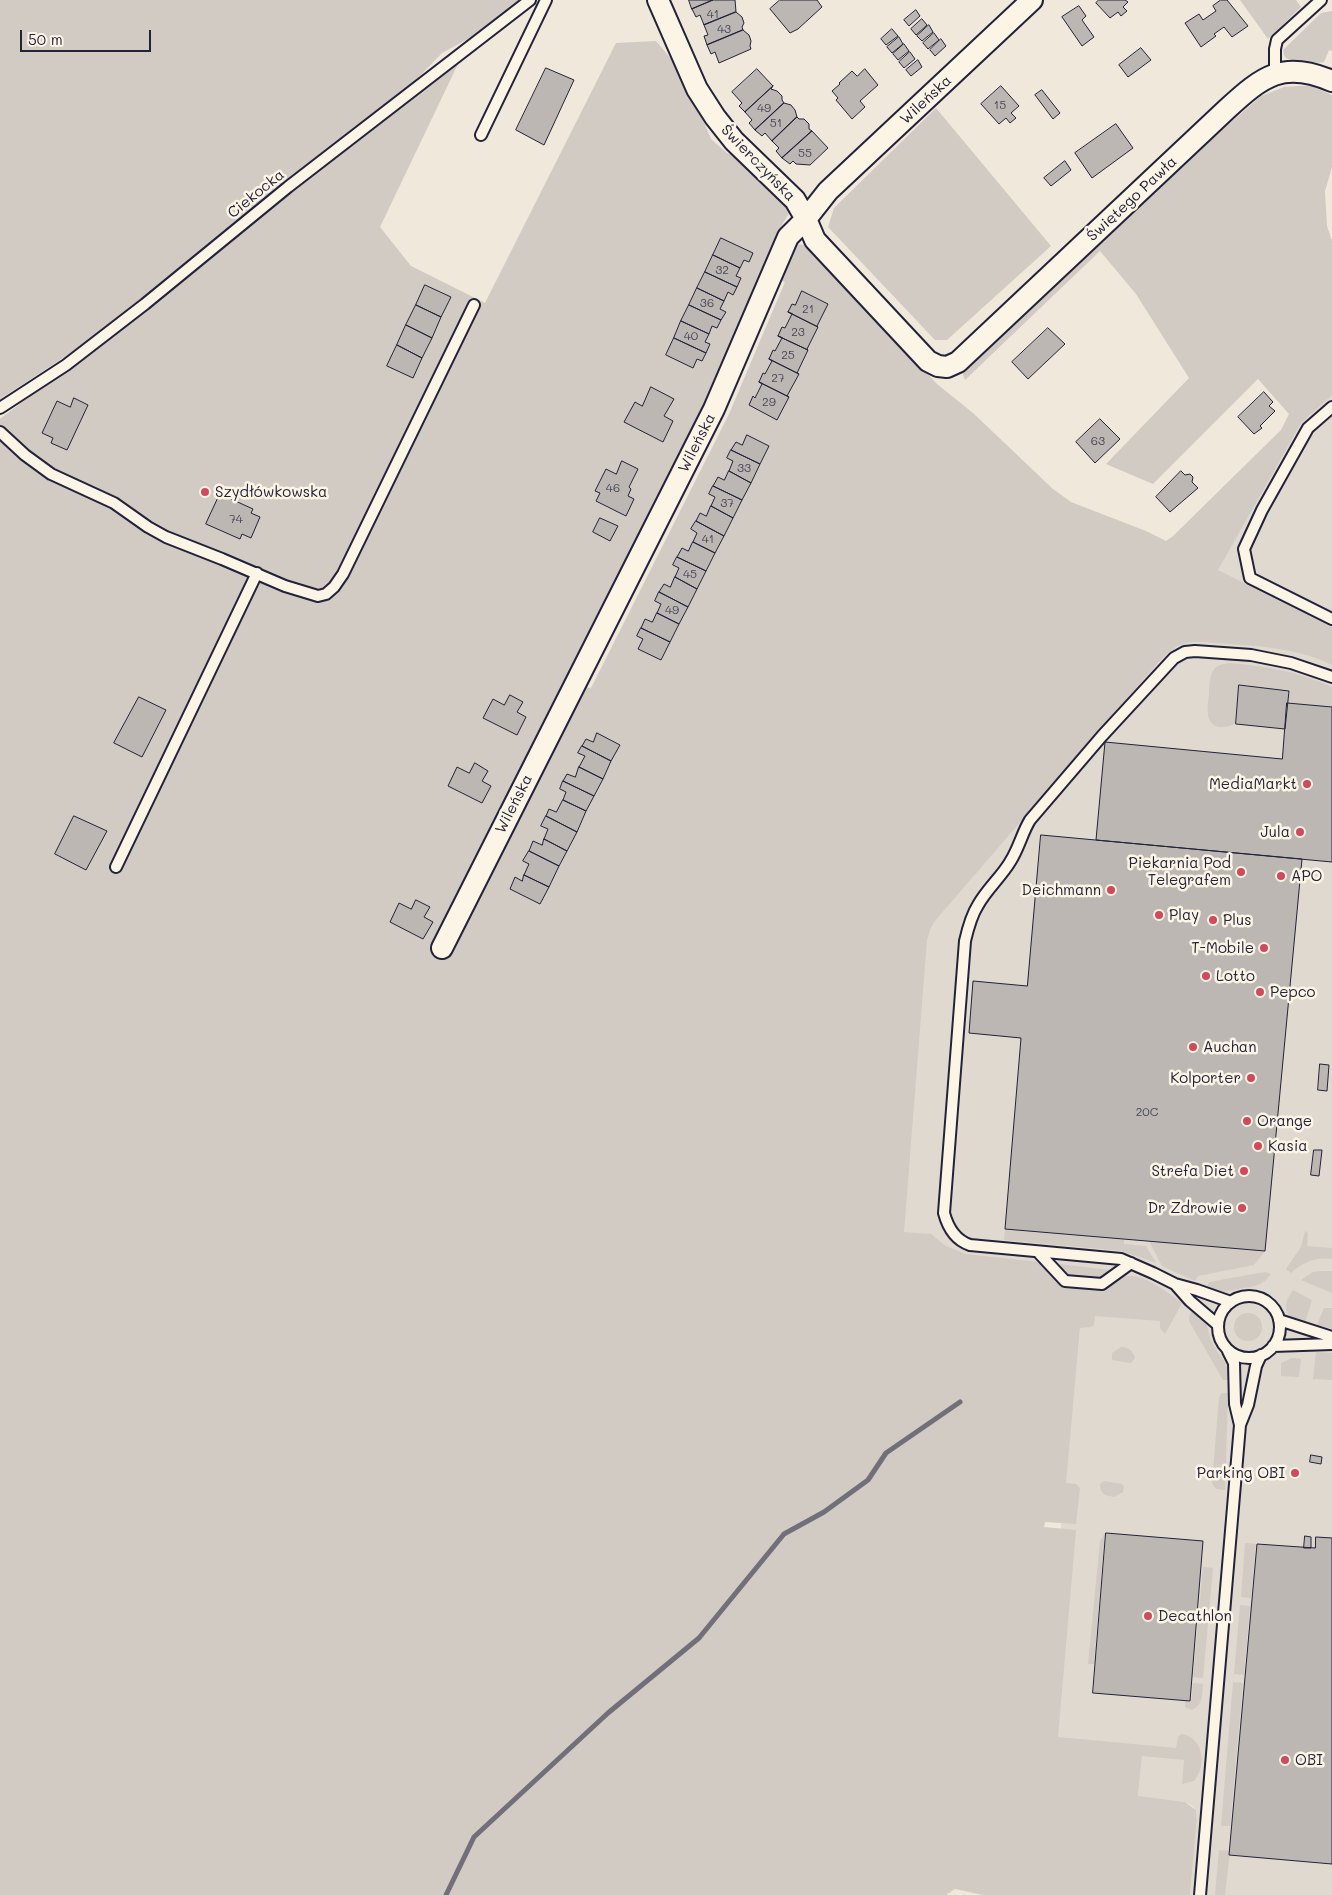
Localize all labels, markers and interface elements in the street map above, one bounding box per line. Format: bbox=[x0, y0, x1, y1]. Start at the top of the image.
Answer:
house number: 41 bbox=[707, 7, 719, 21]
scale bar bbox=[22, 20, 154, 52]
house number: 43 bbox=[717, 22, 731, 36]
text: 50 m bbox=[28, 29, 63, 49]
street label: Wileńska bbox=[897, 72, 955, 128]
house number: 15 bbox=[994, 98, 1006, 112]
house number: 49 bbox=[757, 101, 771, 115]
house number: 51 bbox=[770, 116, 782, 130]
street label: Świerczyńska bbox=[717, 121, 799, 205]
house number: 55 bbox=[798, 146, 812, 160]
street label: Świętego Pawła bbox=[1083, 153, 1181, 245]
street label: Ciekocka bbox=[224, 166, 288, 222]
house number: 32 bbox=[715, 263, 729, 277]
house number: 36 bbox=[700, 296, 714, 310]
house number: 21 bbox=[802, 302, 814, 316]
house number: 23 bbox=[791, 325, 805, 339]
house number: 40 bbox=[684, 329, 698, 343]
house number: 25 bbox=[781, 348, 795, 362]
house number: 27 bbox=[771, 371, 785, 385]
house number: 29 bbox=[762, 395, 776, 409]
street label: Wileńska bbox=[675, 411, 719, 475]
house number: 63 bbox=[1091, 434, 1105, 448]
house number: 33 bbox=[737, 461, 751, 475]
house number: 46 bbox=[606, 481, 620, 495]
place label: Szydłówkowska bbox=[215, 483, 327, 501]
marker: Szydłówkowska bbox=[199, 486, 211, 498]
house number: 37 bbox=[720, 496, 734, 510]
house number: 74 bbox=[229, 512, 243, 526]
house number: 41 bbox=[702, 532, 714, 546]
house number: 45 bbox=[683, 567, 697, 581]
house number: 49 bbox=[665, 603, 679, 617]
street label: Wileńska bbox=[492, 772, 536, 836]
place label: MediaMarkt bbox=[1209, 775, 1297, 793]
marker: MediaMarkt bbox=[1301, 778, 1313, 790]
place label: Jula bbox=[1260, 823, 1290, 841]
marker: Jula bbox=[1294, 826, 1306, 838]
place label: Piekarnia Pod Telegrafem bbox=[1129, 854, 1231, 889]
marker: Piekarnia Pod Telegrafem bbox=[1235, 866, 1247, 878]
place label: APO bbox=[1291, 867, 1322, 885]
marker: APO bbox=[1275, 870, 1287, 882]
place label: Deichmann bbox=[1022, 881, 1101, 899]
marker: Deichmann bbox=[1105, 884, 1117, 896]
place label: Play bbox=[1169, 906, 1199, 924]
marker: Play bbox=[1153, 909, 1165, 921]
place label: Plus bbox=[1223, 911, 1251, 929]
marker: Plus bbox=[1207, 914, 1219, 926]
place label: T-Mobile bbox=[1191, 939, 1254, 957]
marker: T-Mobile bbox=[1258, 942, 1270, 954]
place label: Lotto bbox=[1216, 967, 1255, 985]
marker: Lotto bbox=[1200, 970, 1212, 982]
place label: Pepco bbox=[1270, 983, 1315, 1001]
marker: Pepco bbox=[1254, 986, 1266, 998]
place label: Auchan bbox=[1203, 1038, 1257, 1056]
marker: Auchan bbox=[1187, 1041, 1199, 1053]
place label: Kolporter bbox=[1170, 1069, 1241, 1087]
marker: Kolporter bbox=[1245, 1072, 1257, 1084]
house number: 20C bbox=[1136, 1105, 1158, 1119]
place label: Orange bbox=[1257, 1112, 1312, 1130]
marker: Orange bbox=[1241, 1115, 1253, 1127]
place label: Kasia bbox=[1268, 1137, 1308, 1155]
marker: Kasia bbox=[1252, 1140, 1264, 1152]
place label: Strefa Diet bbox=[1151, 1162, 1234, 1180]
marker: Strefa Diet bbox=[1238, 1165, 1250, 1177]
place label: Dr Zdrowie bbox=[1148, 1199, 1232, 1217]
marker: Dr Zdrowie bbox=[1236, 1202, 1248, 1214]
place label: Parking OBI bbox=[1197, 1464, 1285, 1482]
marker: Parking OBI bbox=[1289, 1467, 1301, 1479]
place label: Decathlon bbox=[1158, 1607, 1232, 1625]
marker: Decathlon bbox=[1142, 1610, 1154, 1622]
place label: OBI bbox=[1295, 1751, 1323, 1769]
marker: OBI bbox=[1279, 1754, 1291, 1766]

